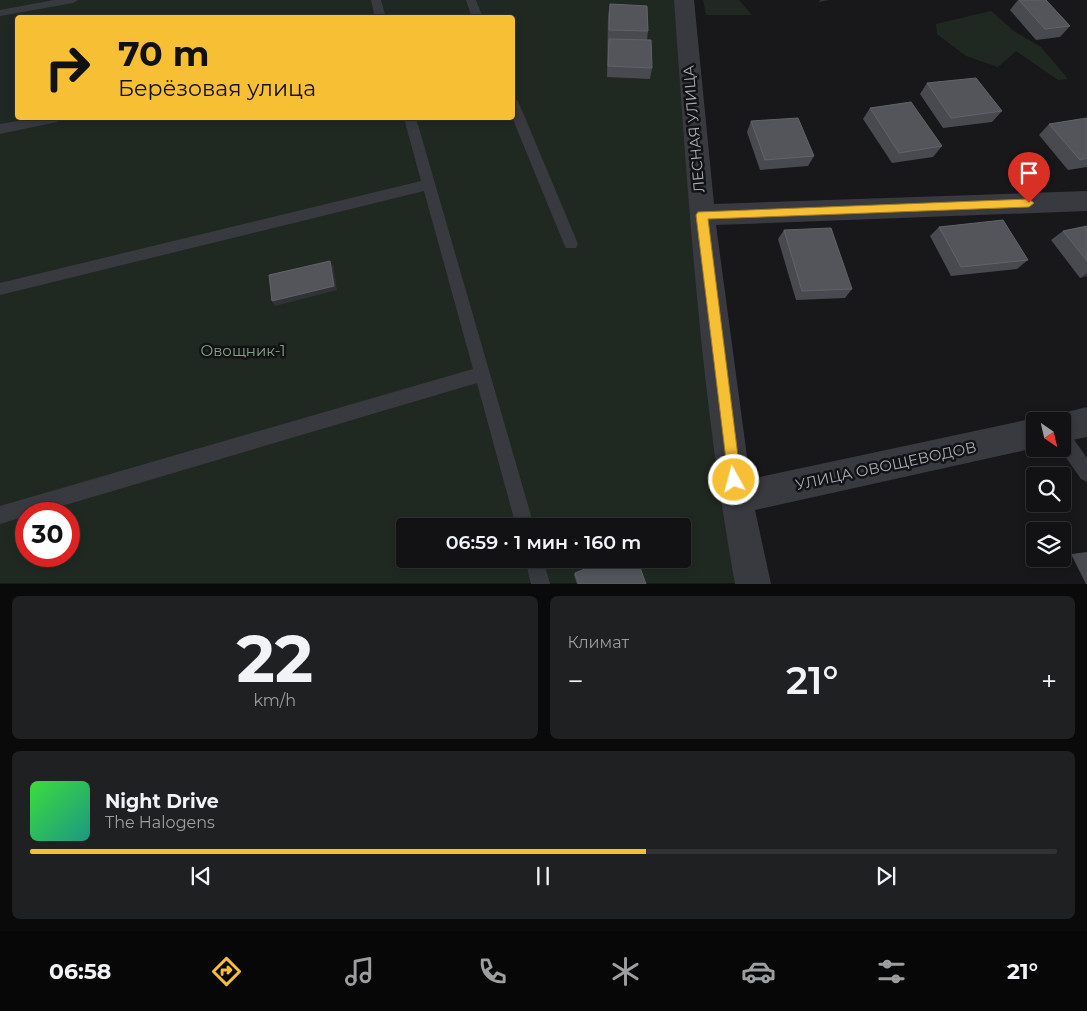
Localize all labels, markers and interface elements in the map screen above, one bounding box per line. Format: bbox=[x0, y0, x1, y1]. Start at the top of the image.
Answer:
text: 70 m bbox=[118, 32, 209, 75]
icon: right bbox=[35, 35, 100, 100]
street label: ЛЕСНАЯ УЛИЦА bbox=[678, 65, 709, 194]
text: Берёзовая улица bbox=[118, 75, 316, 102]
pin bbox=[1008, 152, 1050, 203]
icon: arrive bbox=[1015, 159, 1043, 187]
park label: Овощник-1 bbox=[200, 341, 286, 360]
north arrow bbox=[1026, 412, 1071, 458]
map controls bbox=[1026, 412, 1071, 567]
street label: УЛИЦА ОВОЩЕВОДОВ bbox=[794, 437, 978, 494]
position arrow bbox=[707, 453, 759, 505]
button: search bbox=[1026, 467, 1071, 512]
speed limit sign: 30 bbox=[15, 502, 80, 567]
button: layers bbox=[1026, 522, 1071, 567]
text: 06:59 · 1 мин · 160 m bbox=[446, 531, 641, 554]
text: 22 bbox=[236, 619, 313, 698]
text: Климат bbox=[568, 633, 629, 652]
text: 21° bbox=[786, 657, 839, 704]
text: − bbox=[568, 664, 584, 698]
text: + bbox=[1041, 664, 1057, 698]
text: km/h bbox=[253, 691, 296, 710]
text: Night Drive bbox=[105, 790, 219, 813]
text: The Halogens bbox=[105, 813, 215, 832]
icon: previous bbox=[187, 862, 215, 890]
icon: pause bbox=[529, 862, 557, 890]
icon: next bbox=[872, 862, 900, 890]
icon: directions bbox=[209, 954, 244, 989]
icon: music bbox=[342, 954, 377, 989]
icon: phone bbox=[475, 954, 510, 989]
icon: climate bbox=[608, 954, 643, 989]
icon: car bbox=[741, 954, 776, 989]
icon: filters bbox=[874, 954, 909, 989]
text: 06:58 bbox=[49, 958, 111, 985]
text: 21° bbox=[1007, 958, 1038, 985]

